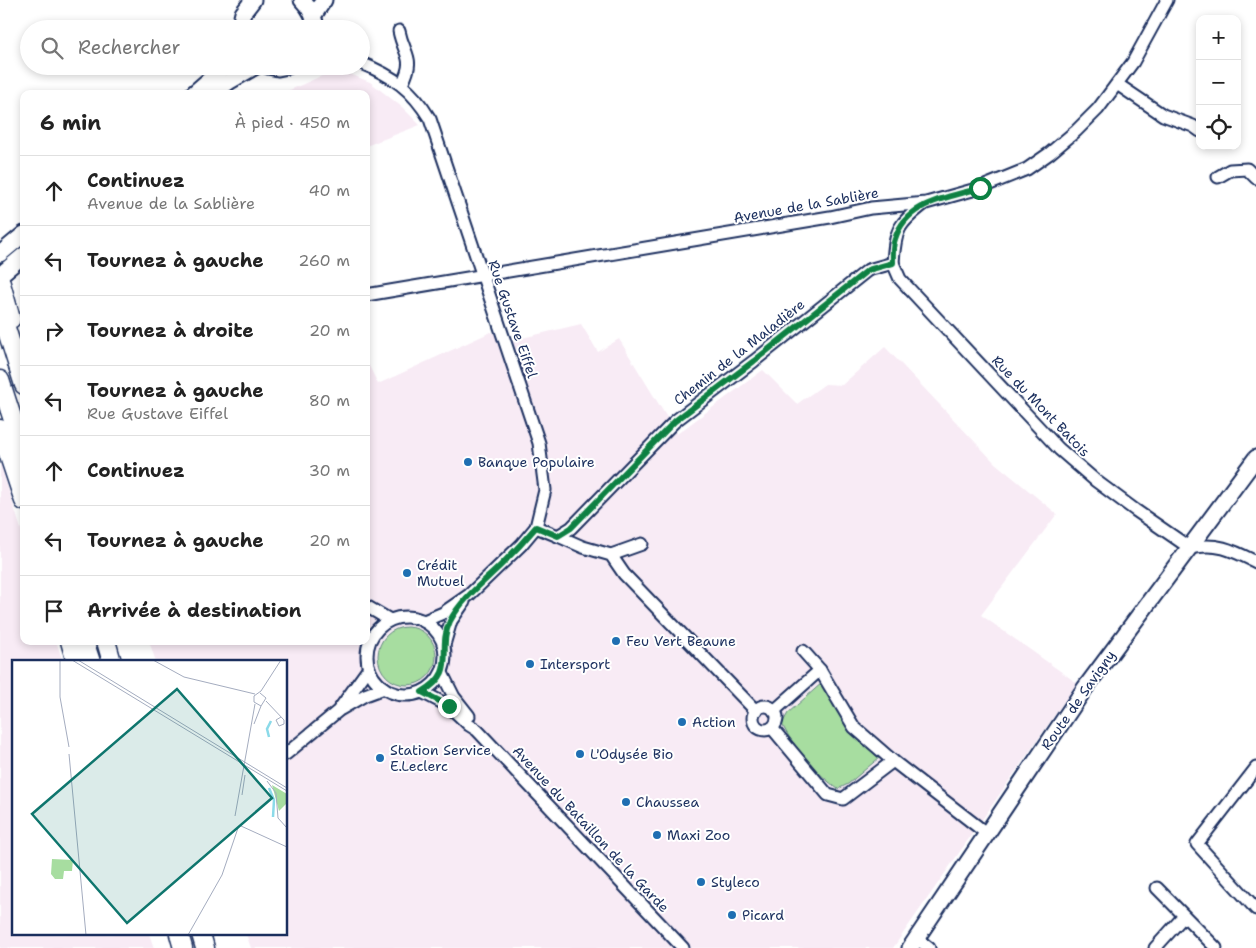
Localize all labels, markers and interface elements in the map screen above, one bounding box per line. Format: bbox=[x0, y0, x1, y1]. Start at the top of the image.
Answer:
map controls bbox=[1196, 15, 1241, 150]
button: + bbox=[1196, 15, 1241, 60]
search box bbox=[20, 20, 370, 75]
icon: search bbox=[38, 34, 66, 62]
text: Rechercher bbox=[78, 35, 181, 60]
button: − bbox=[1196, 60, 1241, 105]
button: locate bbox=[1196, 105, 1241, 150]
text: 6 min bbox=[40, 109, 101, 137]
text: À pied · 450 m bbox=[235, 112, 350, 133]
text: Continuez bbox=[87, 168, 185, 193]
icon: ahead bbox=[40, 177, 68, 205]
route start bbox=[969, 177, 992, 200]
text: 40 m bbox=[308, 180, 350, 201]
street label: Avenue de la Sablière bbox=[732, 183, 880, 227]
text: Avenue de la Sablière bbox=[87, 193, 255, 214]
icon: left bbox=[40, 247, 68, 275]
text: Tournez à gauche bbox=[87, 248, 264, 273]
text: 260 m bbox=[298, 250, 350, 271]
street label: Rue Gustave Eiffel bbox=[484, 258, 542, 381]
street label: Chemin de la Maladière bbox=[670, 295, 808, 409]
icon: right bbox=[40, 317, 68, 345]
text: Tournez à droite bbox=[87, 318, 254, 343]
text: 20 m bbox=[309, 320, 350, 341]
street label: Rue du Mont Batois bbox=[988, 352, 1094, 460]
text: Tournez à gauche bbox=[87, 378, 264, 403]
icon: left bbox=[40, 387, 68, 415]
text: 80 m bbox=[309, 390, 350, 411]
text: Rue Gustave Eiffel bbox=[87, 403, 228, 424]
place label: Banque Populaire bbox=[478, 453, 595, 471]
marker: Banque Populaire bbox=[462, 456, 474, 468]
icon: ahead bbox=[40, 457, 68, 485]
text: Continuez bbox=[87, 458, 185, 483]
text: 30 m bbox=[309, 460, 350, 481]
icon: left bbox=[40, 527, 68, 555]
text: Tournez à gauche bbox=[87, 528, 264, 553]
text: 20 m bbox=[309, 530, 350, 551]
place label: Crédit Mutuel bbox=[417, 556, 465, 590]
marker: Crédit Mutuel bbox=[401, 567, 413, 579]
icon: arrive bbox=[40, 597, 68, 625]
text: Arrivée à destination bbox=[87, 598, 301, 623]
place label: Feu Vert Beaune bbox=[626, 632, 736, 650]
marker: Feu Vert Beaune bbox=[610, 635, 622, 647]
street label: Route de Savigny bbox=[1037, 647, 1119, 753]
place label: Intersport bbox=[540, 655, 610, 673]
marker: Intersport bbox=[524, 658, 536, 670]
inset map bbox=[12, 660, 288, 936]
route end bbox=[438, 695, 461, 718]
place label: Action bbox=[692, 713, 736, 731]
marker: Action bbox=[676, 716, 688, 728]
place label: Station Service E.Leclerc bbox=[390, 741, 491, 775]
street label: Avenue du Bataillon de la Garde bbox=[509, 742, 673, 916]
place label: L'Odysée Bio bbox=[590, 745, 673, 763]
marker: L'Odysée Bio bbox=[574, 748, 586, 760]
marker: Station Service E.Leclerc bbox=[374, 752, 386, 764]
place label: Chaussea bbox=[636, 793, 700, 811]
marker: Chaussea bbox=[620, 796, 632, 808]
place label: Maxi Zoo bbox=[667, 826, 730, 844]
marker: Maxi Zoo bbox=[651, 829, 663, 841]
place label: Styleco bbox=[711, 873, 760, 891]
marker: Styleco bbox=[695, 876, 707, 888]
place label: Picard bbox=[742, 906, 784, 924]
marker: Picard bbox=[726, 909, 738, 921]

